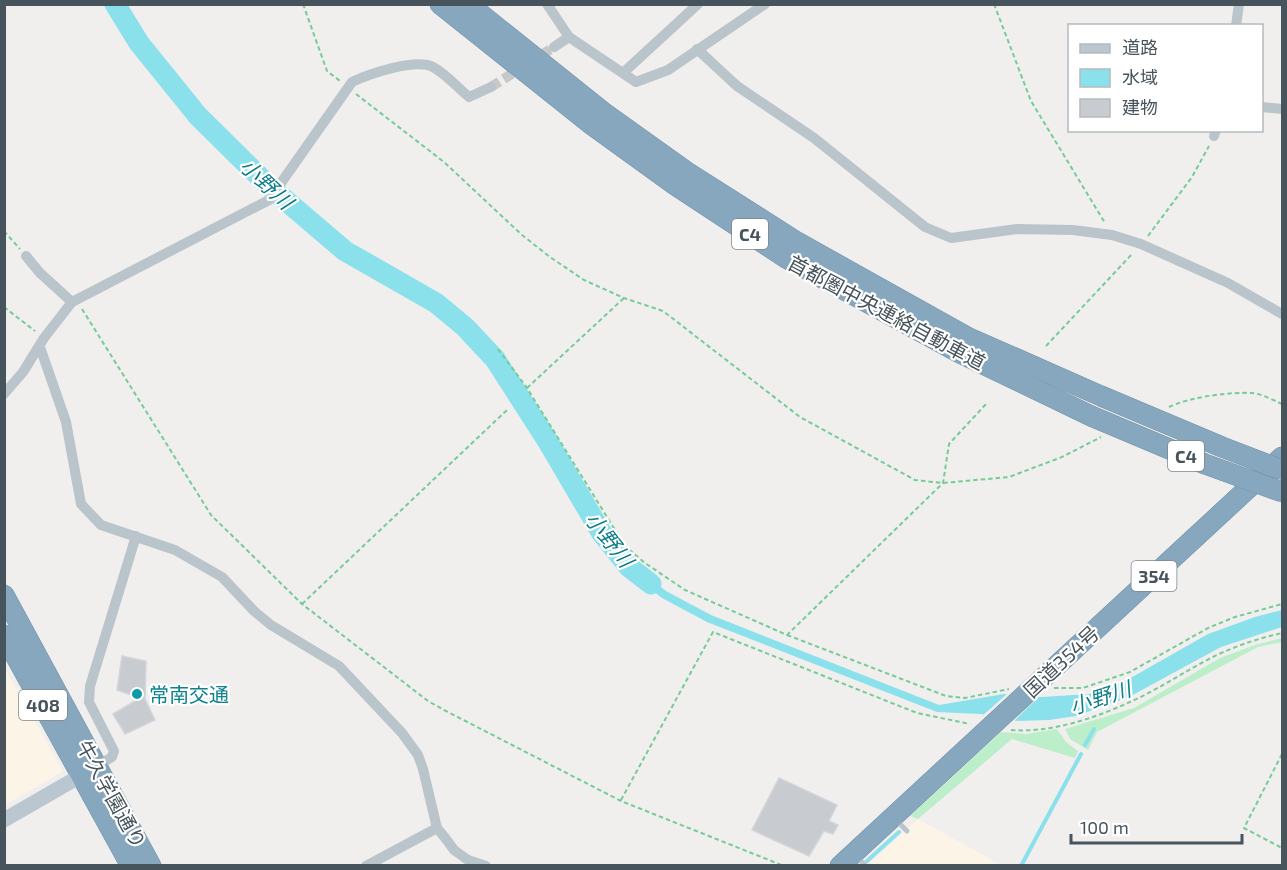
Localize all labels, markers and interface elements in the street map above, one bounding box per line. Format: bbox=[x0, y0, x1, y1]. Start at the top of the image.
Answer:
legend bbox=[1068, 24, 1263, 132]
text: 道路 bbox=[1122, 36, 1158, 58]
text: 水域 bbox=[1122, 66, 1158, 88]
text: 建物 bbox=[1122, 96, 1158, 118]
water label: 小野川 bbox=[235, 152, 300, 215]
road number: C4 bbox=[732, 219, 768, 249]
street label: 首都圏中央連絡自動車道 bbox=[784, 250, 990, 374]
road number: C4 bbox=[1168, 441, 1204, 471]
water label: 小野川 bbox=[581, 506, 640, 573]
road number: 354 bbox=[1132, 561, 1176, 591]
street label: 国道354号 bbox=[1018, 620, 1104, 702]
water label: 小野川 bbox=[1066, 675, 1136, 719]
place label: 常南交通 bbox=[149, 682, 229, 706]
marker: 常南交通 bbox=[130, 687, 144, 701]
road number: 408 bbox=[19, 690, 67, 720]
street label: 牛久学園通り bbox=[72, 736, 152, 852]
scale bar bbox=[1071, 807, 1242, 845]
text: 100 m bbox=[1080, 816, 1129, 838]

